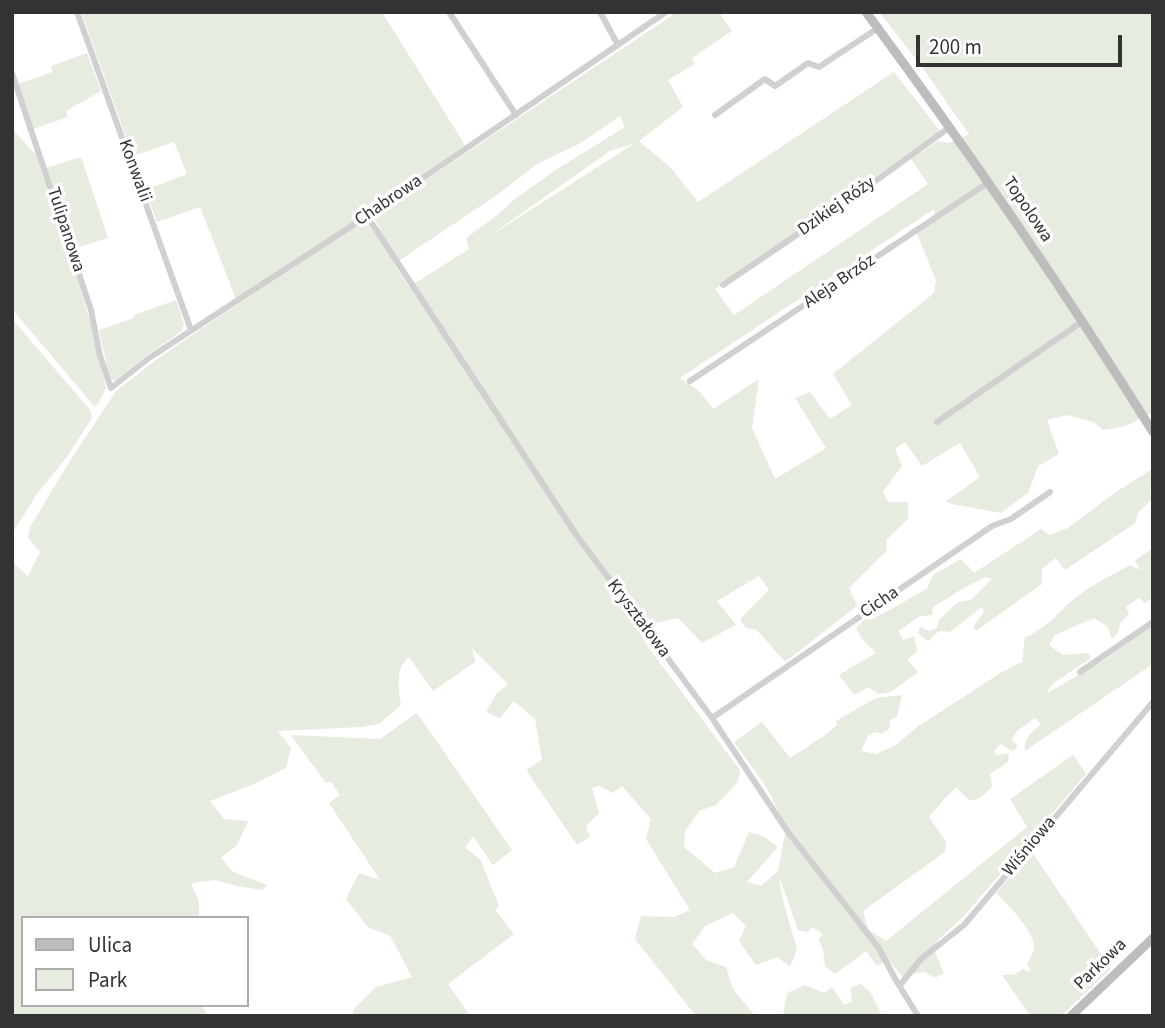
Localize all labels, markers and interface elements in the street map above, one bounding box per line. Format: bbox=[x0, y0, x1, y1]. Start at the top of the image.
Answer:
scale bar bbox=[920, 21, 1126, 65]
text: 200 m bbox=[929, 32, 982, 62]
street label: Konwalii bbox=[113, 137, 155, 205]
street label: Chabrowa bbox=[351, 171, 427, 231]
street label: Dzikiej Róży bbox=[794, 173, 880, 241]
street label: Topolowa bbox=[997, 173, 1057, 247]
street label: Tulipanowa bbox=[41, 185, 89, 275]
street label: Aleja Brzóz bbox=[800, 250, 880, 314]
street label: Kryształowa bbox=[602, 576, 674, 662]
street label: Cicha bbox=[857, 582, 903, 624]
street label: Wiśniowa bbox=[999, 813, 1061, 881]
legend bbox=[21, 916, 248, 1007]
text: Ulica bbox=[88, 930, 132, 960]
street label: Parkowa bbox=[1070, 935, 1132, 995]
text: Park bbox=[88, 965, 127, 995]

